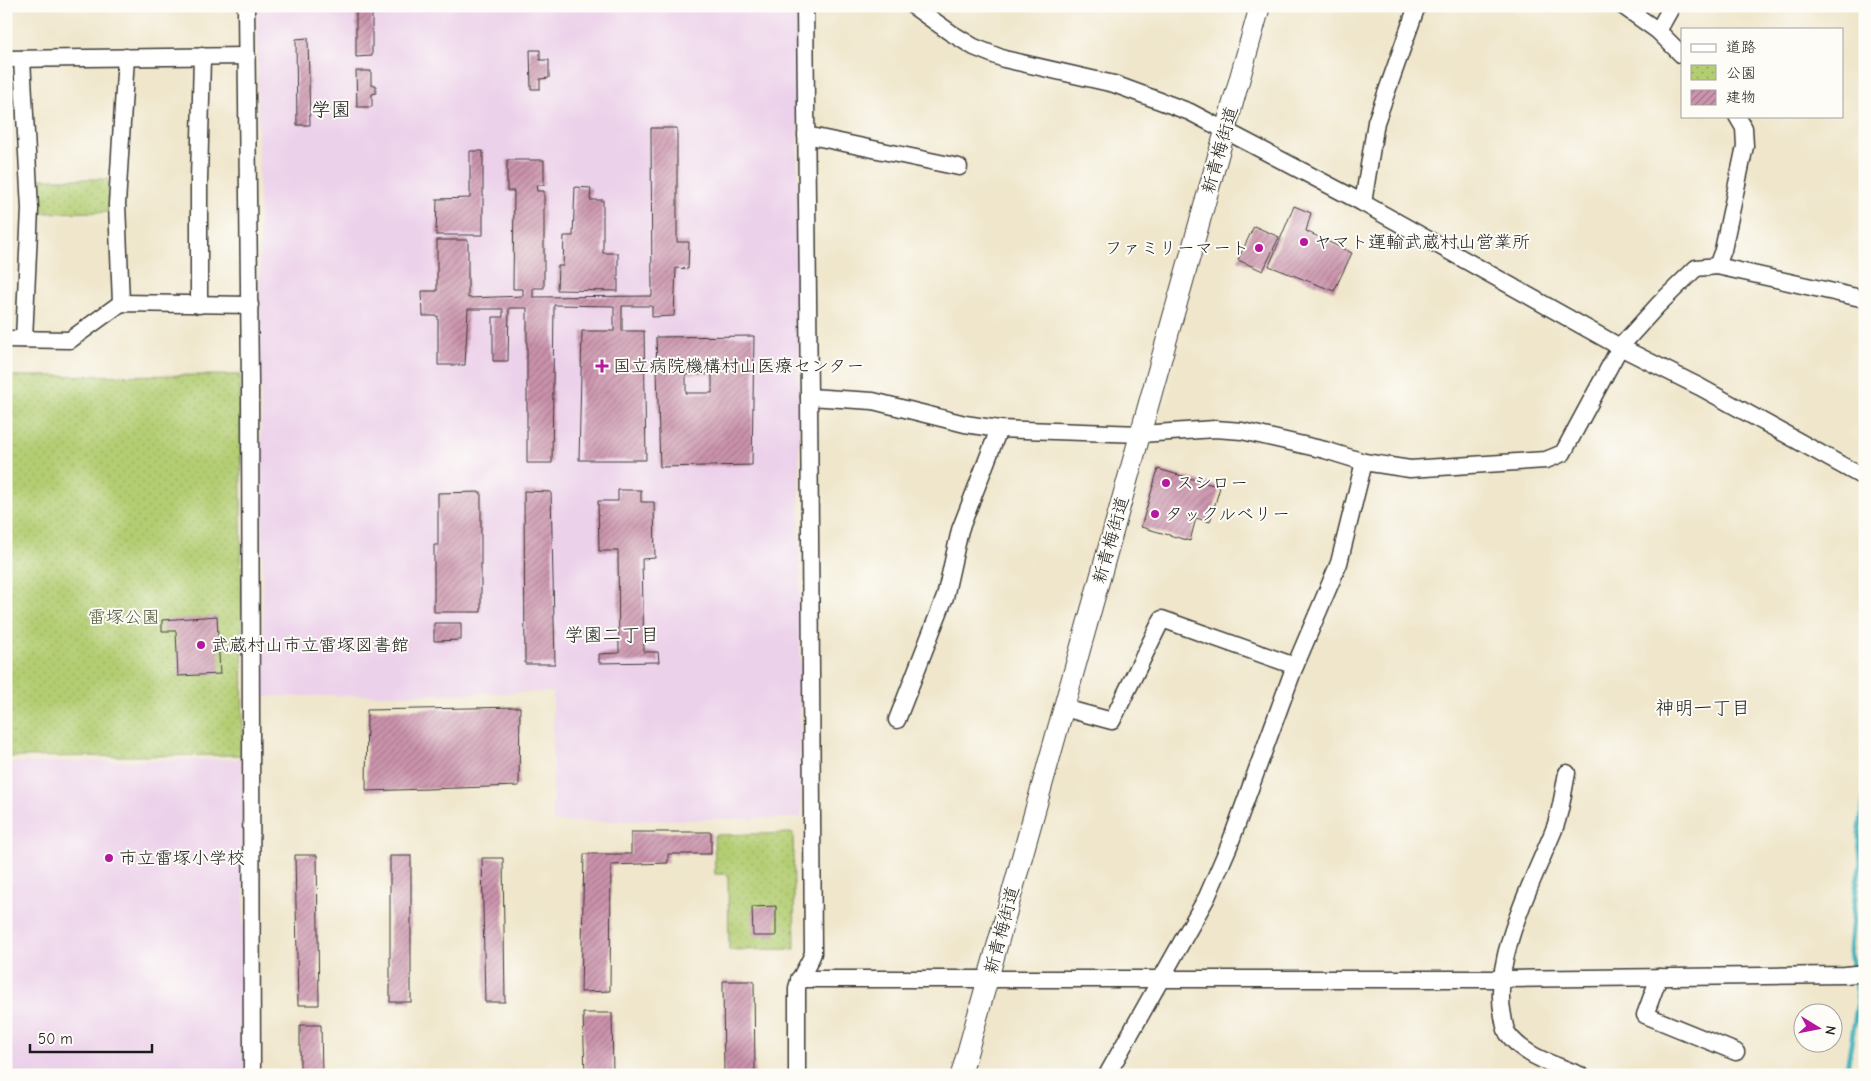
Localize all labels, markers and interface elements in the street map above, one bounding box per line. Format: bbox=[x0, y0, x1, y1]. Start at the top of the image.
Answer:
legend bbox=[1681, 28, 1844, 118]
text: 道路 bbox=[1726, 38, 1756, 56]
text: 公園 bbox=[1726, 64, 1756, 82]
text: 建物 bbox=[1726, 88, 1756, 106]
district label: 学園 bbox=[311, 98, 351, 121]
street label: 新青梅街道 bbox=[1198, 104, 1242, 196]
place label: ヤマト運輸武蔵村山営業所 bbox=[1314, 232, 1530, 253]
marker: ヤマト運輸武蔵村山営業所 bbox=[1298, 236, 1310, 248]
place label: ファミリーマート bbox=[1105, 238, 1249, 259]
marker: ファミリーマート bbox=[1253, 242, 1265, 254]
place label: 国立病院機構村山医療センター bbox=[613, 356, 864, 377]
marker: 国立病院機構村山医療センター bbox=[595, 359, 609, 373]
place label: スシロー bbox=[1176, 473, 1248, 494]
marker: スシロー bbox=[1160, 477, 1172, 489]
street label: 新青梅街道 bbox=[1089, 494, 1133, 586]
place label: タックルベリー bbox=[1165, 504, 1290, 525]
marker: タックルベリー bbox=[1149, 508, 1161, 520]
park label: 雷塚公園 bbox=[88, 607, 160, 628]
district label: 学園二丁目 bbox=[564, 624, 660, 646]
place label: 武蔵村山市立雷塚図書館 bbox=[211, 635, 409, 656]
marker: 武蔵村山市立雷塚図書館 bbox=[195, 639, 207, 651]
district label: 神明一丁目 bbox=[1655, 697, 1751, 719]
place label: 市立雷塚小学校 bbox=[119, 848, 245, 869]
marker: 市立雷塚小学校 bbox=[103, 852, 115, 864]
street label: 新青梅街道 bbox=[980, 884, 1024, 976]
north arrow bbox=[1794, 1004, 1844, 1054]
scale bar bbox=[30, 1021, 152, 1053]
text: N bbox=[1821, 1024, 1839, 1036]
text: 50 m bbox=[38, 1030, 73, 1048]

